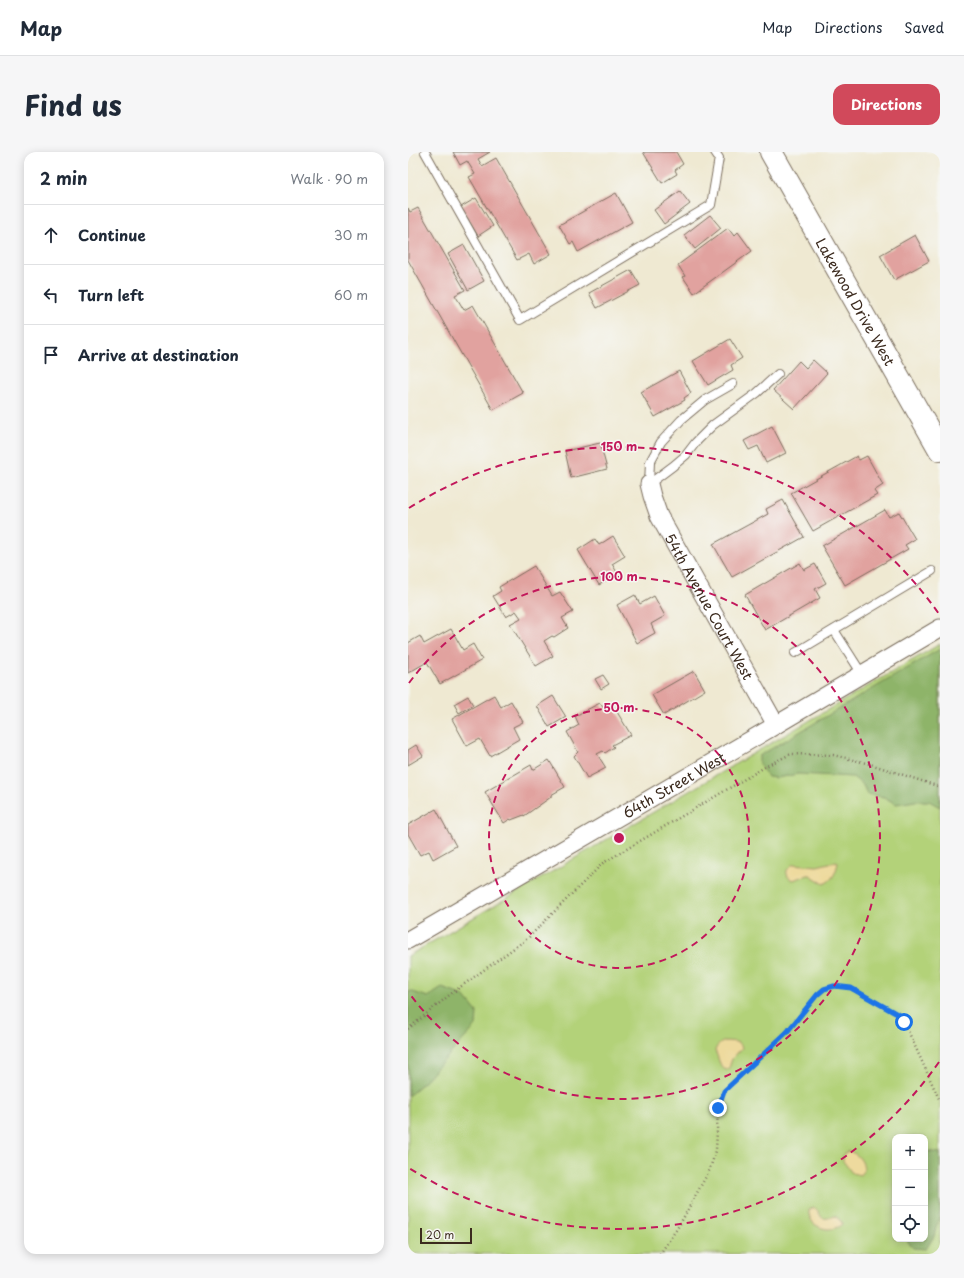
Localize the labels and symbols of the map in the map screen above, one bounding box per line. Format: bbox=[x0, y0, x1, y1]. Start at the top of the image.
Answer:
street label: Lakewood Drive West bbox=[811, 234, 901, 370]
text: 150 m bbox=[601, 437, 637, 455]
street label: 54th Avenue Court West bbox=[660, 529, 759, 684]
text: 100 m bbox=[600, 567, 638, 585]
text: 50 m bbox=[603, 698, 635, 716]
street label: 64th Street West bbox=[619, 746, 730, 823]
centre of rings bbox=[612, 831, 626, 845]
route start bbox=[895, 1013, 913, 1031]
route end bbox=[709, 1099, 727, 1117]
scale bar bbox=[420, 1226, 472, 1245]

